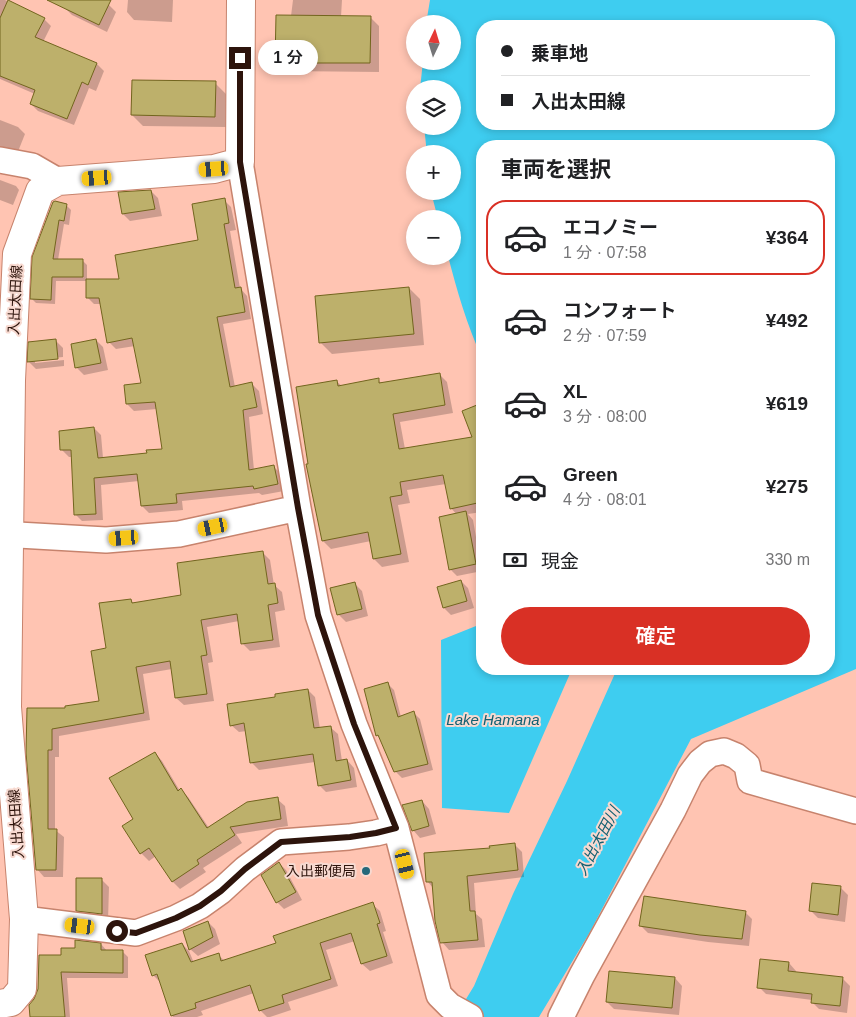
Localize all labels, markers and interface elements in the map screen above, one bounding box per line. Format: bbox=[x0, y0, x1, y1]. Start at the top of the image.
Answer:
north arrow bbox=[406, 15, 461, 70]
map controls bbox=[406, 15, 461, 265]
callout: 1 分 bbox=[258, 40, 318, 76]
text: 乗車地 bbox=[531, 43, 588, 64]
route end bbox=[229, 47, 251, 69]
text: 1 分 bbox=[273, 49, 303, 66]
button: layers bbox=[406, 80, 461, 135]
text: 入出太田線 bbox=[531, 91, 626, 112]
button: + bbox=[406, 145, 461, 200]
text: 車両を選択 bbox=[501, 157, 611, 182]
car bbox=[198, 160, 229, 178]
car bbox=[81, 169, 112, 187]
button: − bbox=[406, 210, 461, 265]
icon: car bbox=[503, 215, 548, 260]
text: エコノミー bbox=[563, 217, 658, 238]
text: ¥364 bbox=[766, 227, 808, 248]
text: 1 分 · 07:58 bbox=[563, 244, 647, 261]
street label: 入出太田線 bbox=[5, 265, 25, 335]
icon: car bbox=[503, 298, 548, 343]
text: コンフォート bbox=[563, 300, 676, 321]
text: ¥492 bbox=[766, 310, 808, 331]
text: 2 分 · 07:59 bbox=[563, 327, 647, 344]
icon: car bbox=[503, 381, 548, 426]
text: XL bbox=[563, 381, 587, 402]
text: ¥619 bbox=[766, 393, 808, 414]
text: 3 分 · 08:00 bbox=[563, 408, 647, 425]
icon: car bbox=[503, 464, 548, 509]
text: Green bbox=[563, 464, 618, 485]
text: ¥275 bbox=[766, 476, 808, 497]
text: 4 分 · 08:01 bbox=[563, 491, 647, 508]
car bbox=[196, 517, 229, 537]
car bbox=[108, 529, 139, 547]
icon: cash bbox=[501, 546, 529, 574]
text: 現金 bbox=[541, 551, 579, 572]
text: 330 m bbox=[766, 551, 810, 568]
button: 確定 bbox=[501, 607, 810, 665]
water label: Lake Hamana bbox=[446, 711, 540, 728]
street label: 入出太田線 bbox=[6, 789, 26, 859]
water label: 入出太田川 bbox=[572, 802, 624, 878]
car bbox=[394, 848, 415, 880]
place label: 入出郵便局 bbox=[286, 863, 356, 879]
marker: 入出郵便局 bbox=[360, 865, 372, 877]
car bbox=[64, 917, 95, 935]
route start bbox=[106, 920, 128, 942]

